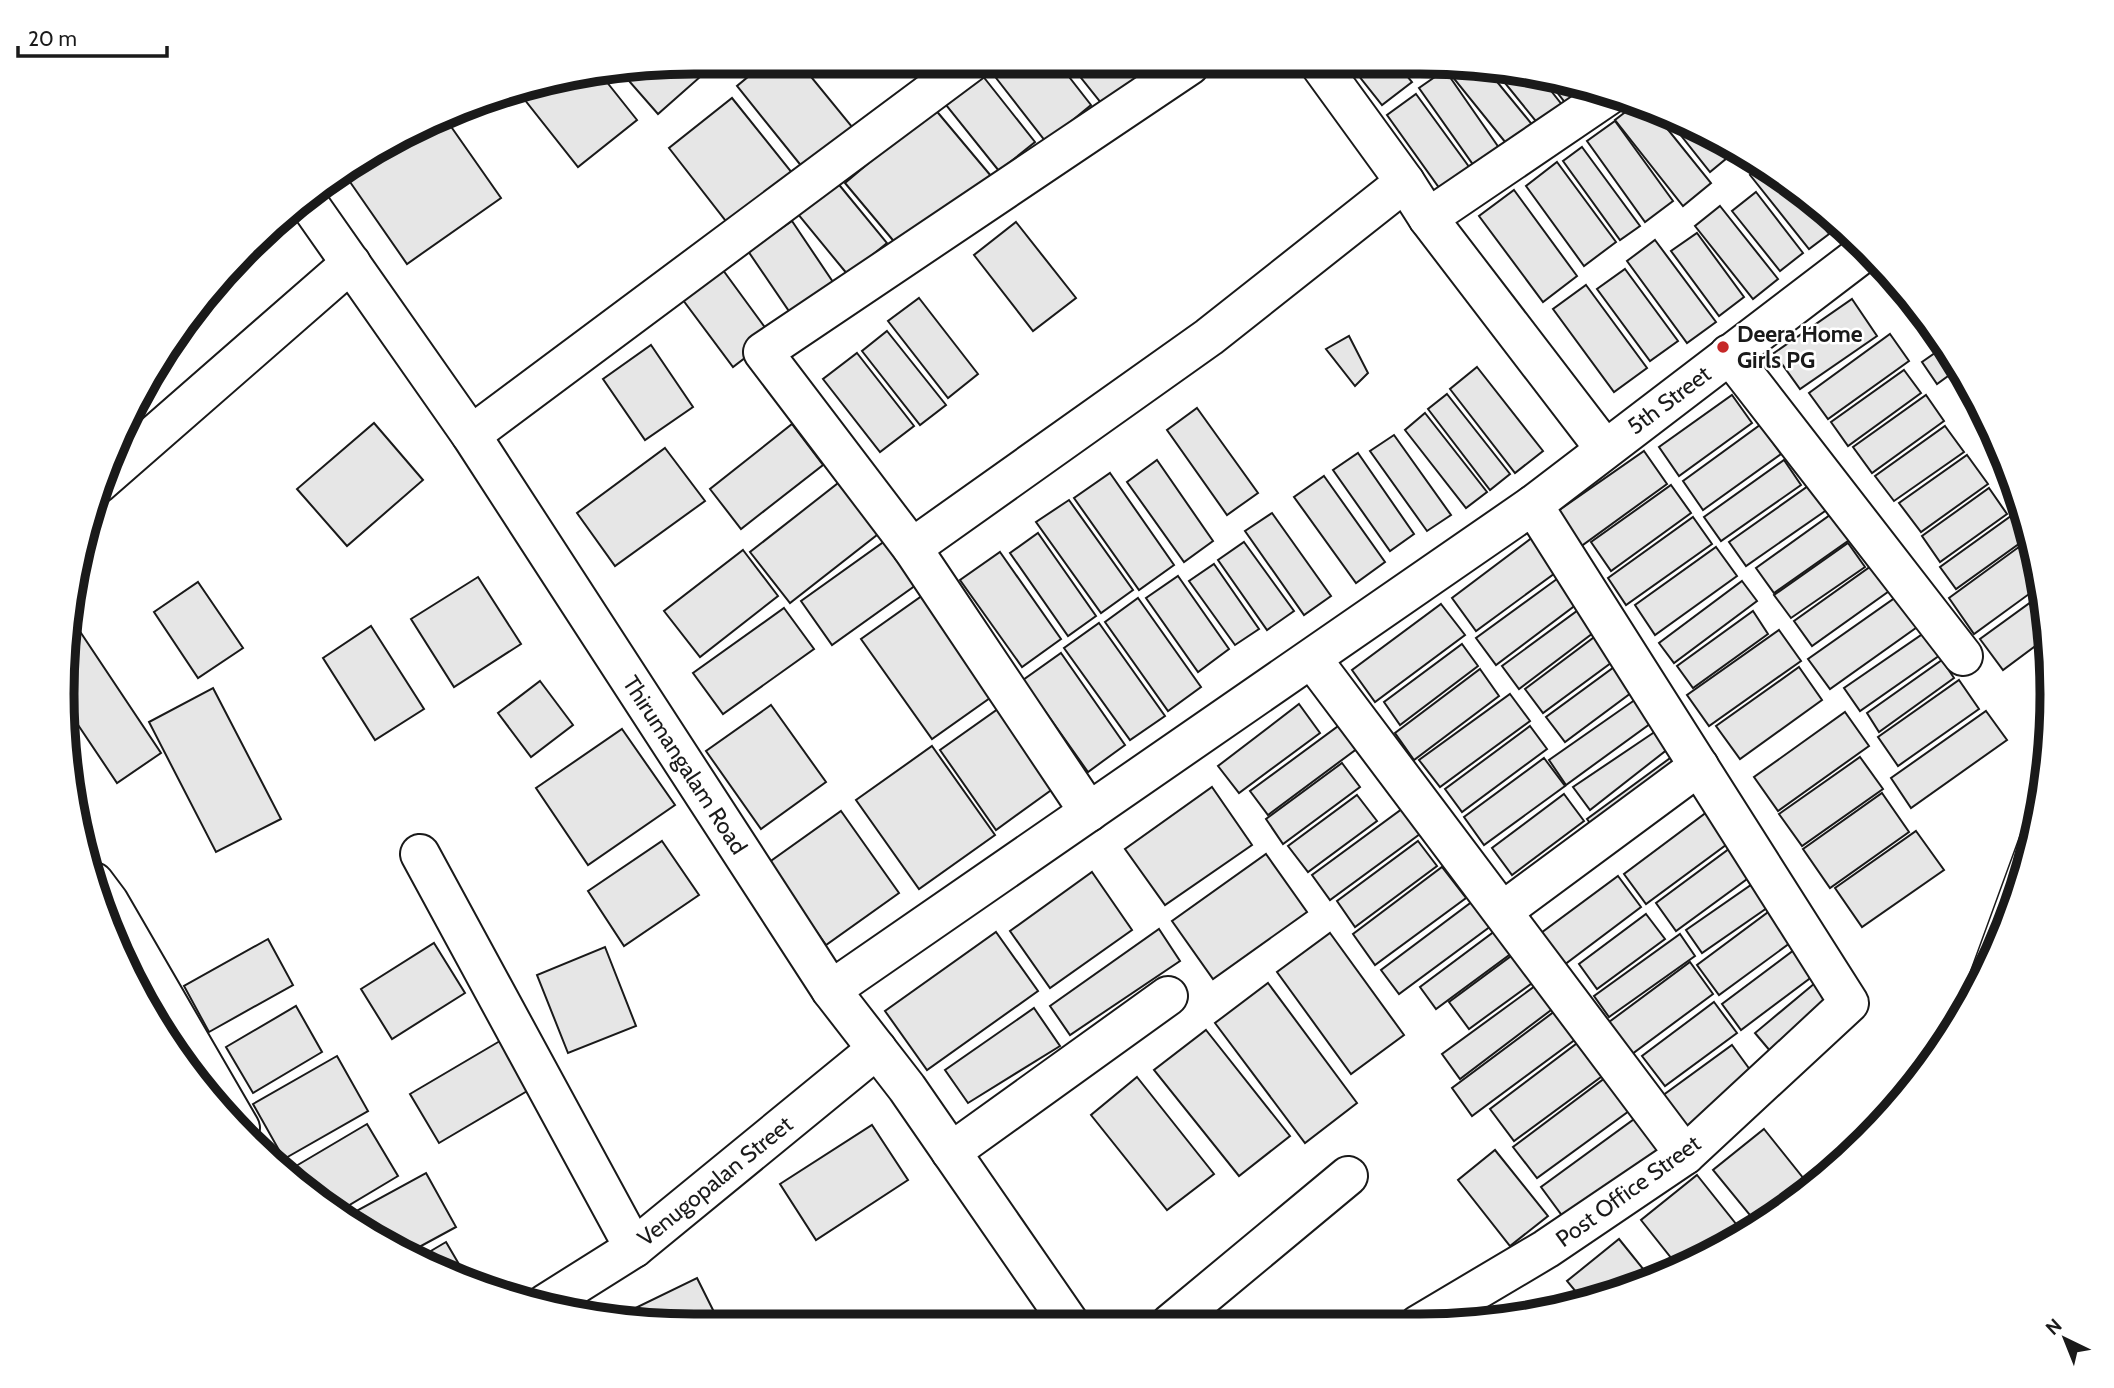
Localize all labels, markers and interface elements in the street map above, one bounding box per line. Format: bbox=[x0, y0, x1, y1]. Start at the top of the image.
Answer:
scale bar bbox=[18, 14, 166, 58]
text: 20 m bbox=[28, 26, 77, 51]
place label: Deera Home Girls PG bbox=[1737, 320, 1863, 374]
marker: Deera Home Girls PG bbox=[1715, 339, 1731, 355]
street label: 5th Street bbox=[1622, 360, 1716, 440]
street label: Thirumangalam Road bbox=[617, 671, 753, 859]
street label: Venugopalan Street bbox=[632, 1110, 798, 1252]
street label: Post Office Street bbox=[1550, 1129, 1706, 1253]
north arrow bbox=[2030, 1304, 2100, 1374]
text: N bbox=[2041, 1314, 2067, 1340]

